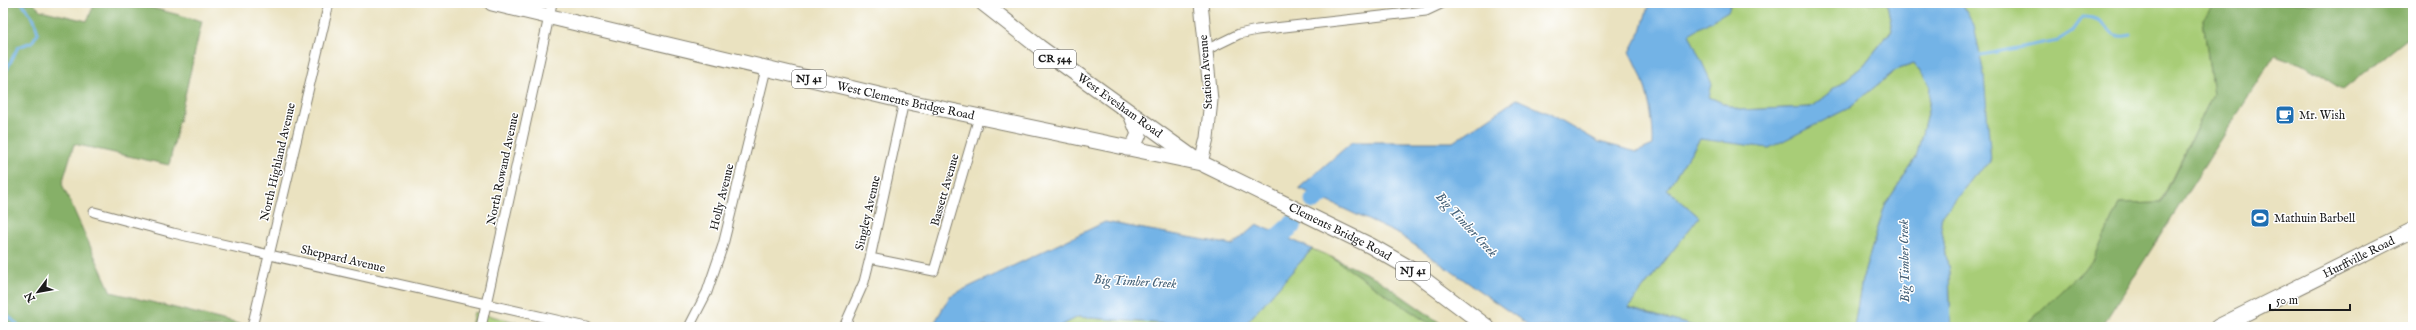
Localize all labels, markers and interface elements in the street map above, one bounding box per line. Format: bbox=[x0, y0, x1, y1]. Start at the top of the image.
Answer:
street label: Station Avenue bbox=[1196, 34, 1216, 110]
road number: CR 544 bbox=[1034, 50, 1076, 68]
road number: NJ 41 bbox=[792, 70, 826, 88]
street label: West Evesham Road bbox=[1075, 70, 1166, 141]
street label: West Clements Bridge Road bbox=[835, 78, 976, 123]
street label: North Highland Avenue bbox=[257, 101, 299, 223]
cafe icon: Mr. Wish bbox=[2274, 104, 2296, 126]
place label: Mr. Wish bbox=[2299, 108, 2346, 123]
street label: North Rowand Avenue bbox=[484, 111, 522, 227]
street label: Bassett Avenue bbox=[928, 152, 963, 228]
street label: Holly Avenue bbox=[706, 162, 738, 232]
street label: Singley Avenue bbox=[852, 174, 884, 252]
water label: Big Timber Creek bbox=[1431, 189, 1501, 262]
street label: Clements Bridge Road bbox=[1286, 199, 1395, 264]
sports icon: Mathuin Barbell bbox=[2249, 207, 2271, 229]
place label: Mathuin Barbell bbox=[2274, 211, 2356, 226]
water label: Big Timber Creek bbox=[1896, 219, 1915, 303]
street label: Hurffville Road bbox=[2320, 233, 2397, 281]
street label: Sheppard Avenue bbox=[299, 242, 387, 277]
road number: NJ 41 bbox=[1396, 262, 1430, 280]
water label: Big Timber Creek bbox=[1093, 271, 1178, 294]
north arrow bbox=[18, 272, 58, 312]
scale bar bbox=[2270, 286, 2350, 312]
text: N bbox=[22, 289, 39, 305]
text: 50 m bbox=[2276, 293, 2298, 308]

